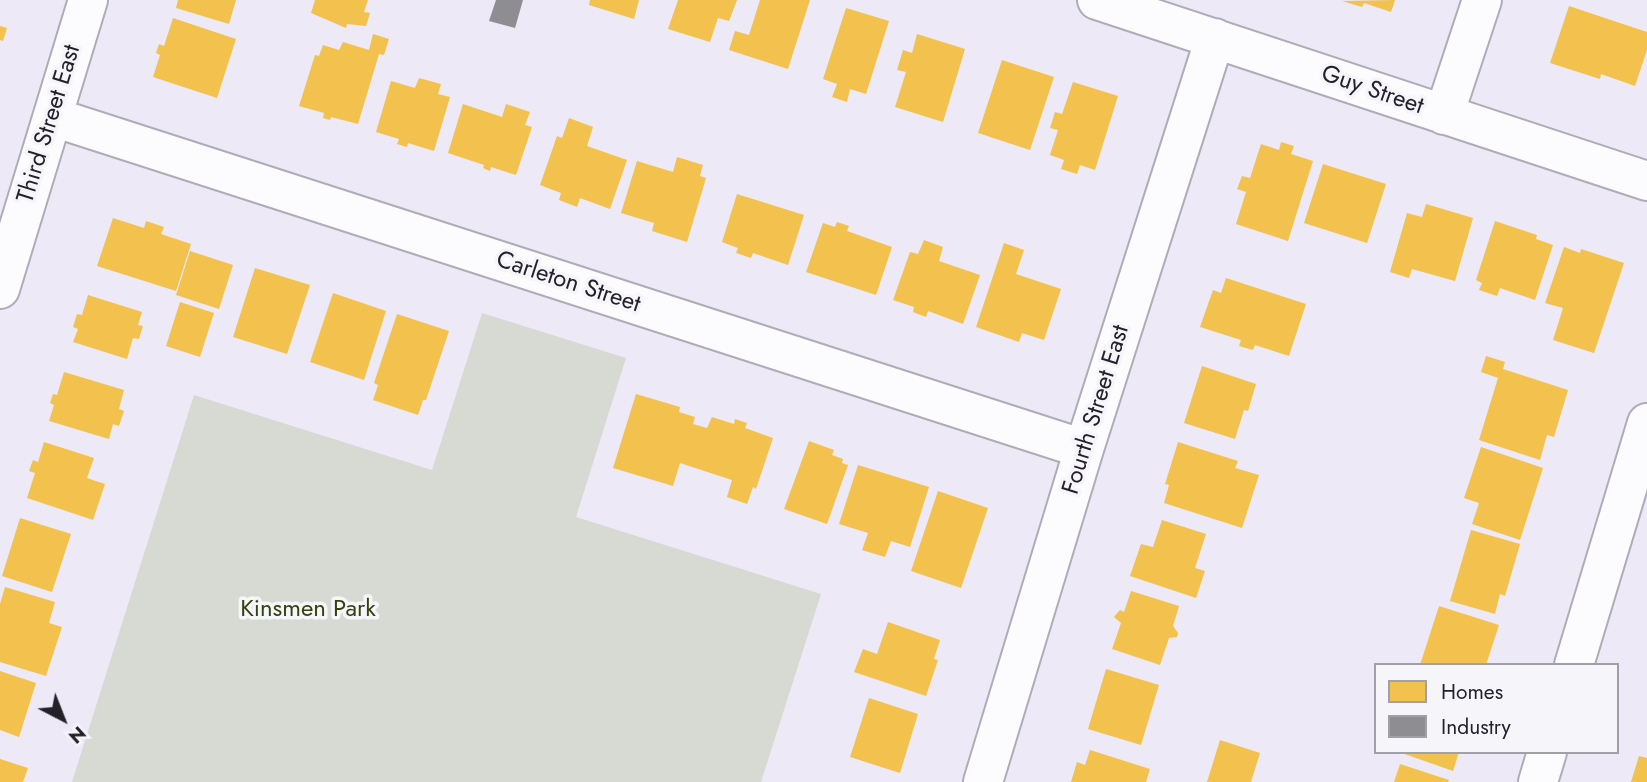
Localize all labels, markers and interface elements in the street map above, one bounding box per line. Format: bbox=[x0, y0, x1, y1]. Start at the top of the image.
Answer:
street label: Third Street East bbox=[12, 41, 88, 207]
street label: Guy Street bbox=[1317, 60, 1427, 122]
street label: Carleton Street bbox=[492, 246, 644, 320]
street label: Fourth Street East bbox=[1058, 322, 1136, 498]
park label: Kinsmen Park bbox=[240, 596, 376, 624]
legend bbox=[1374, 663, 1619, 754]
text: Homes bbox=[1441, 677, 1503, 707]
north arrow bbox=[28, 684, 98, 754]
text: Industry bbox=[1441, 712, 1511, 742]
text: N bbox=[63, 720, 92, 750]

